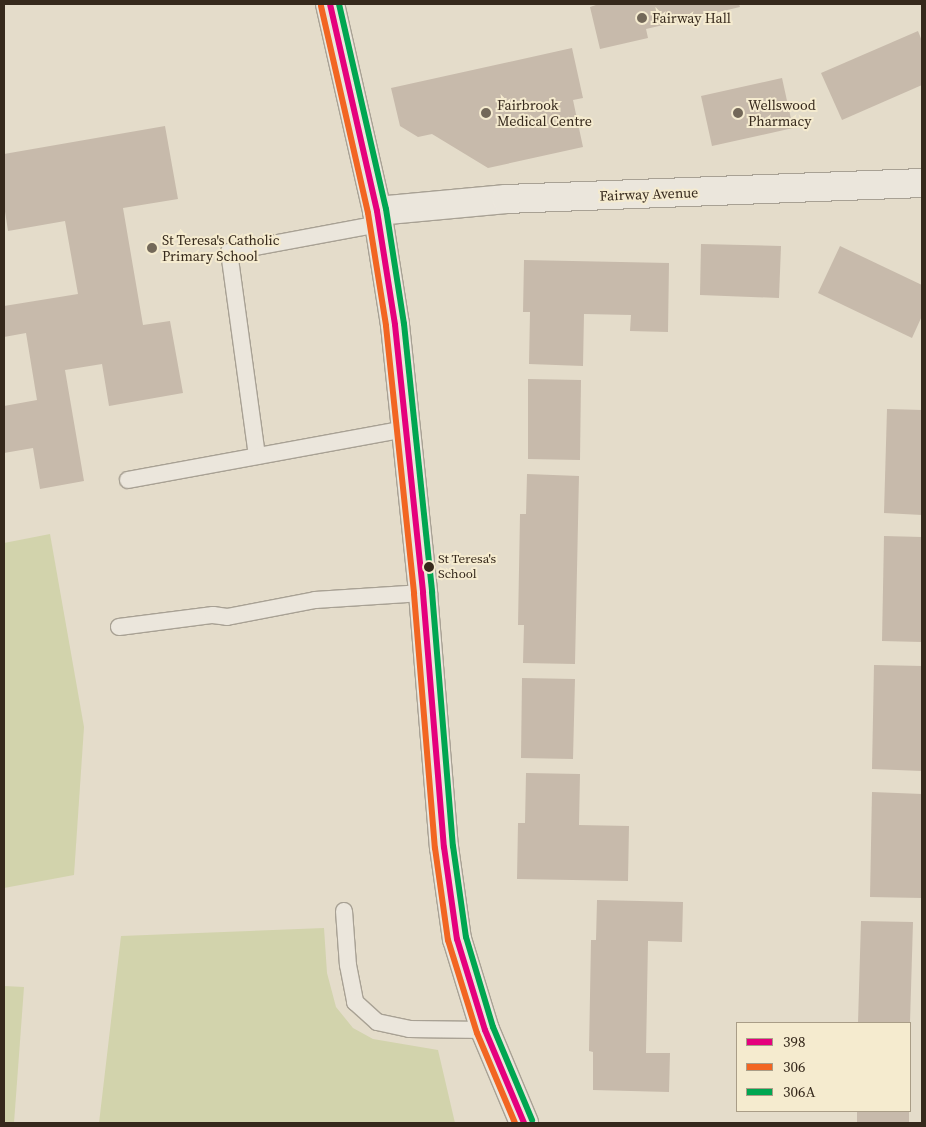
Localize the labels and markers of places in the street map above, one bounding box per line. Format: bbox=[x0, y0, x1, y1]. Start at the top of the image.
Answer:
place label: Fairway Hall bbox=[652, 10, 731, 26]
marker: Fairway Hall bbox=[636, 12, 648, 24]
place label: Fairbrook Medical Centre bbox=[497, 97, 592, 130]
place label: Wellswood Pharmacy bbox=[748, 97, 816, 130]
marker: Fairbrook Medical Centre bbox=[479, 106, 493, 120]
marker: Wellswood Pharmacy bbox=[732, 107, 744, 119]
place label: St Teresa's Catholic Primary School bbox=[162, 232, 280, 264]
marker: St Teresa's Catholic Primary School bbox=[146, 242, 158, 254]
place label: St Teresa's School bbox=[438, 552, 496, 583]
marker: St Teresa's School bbox=[424, 562, 434, 572]

